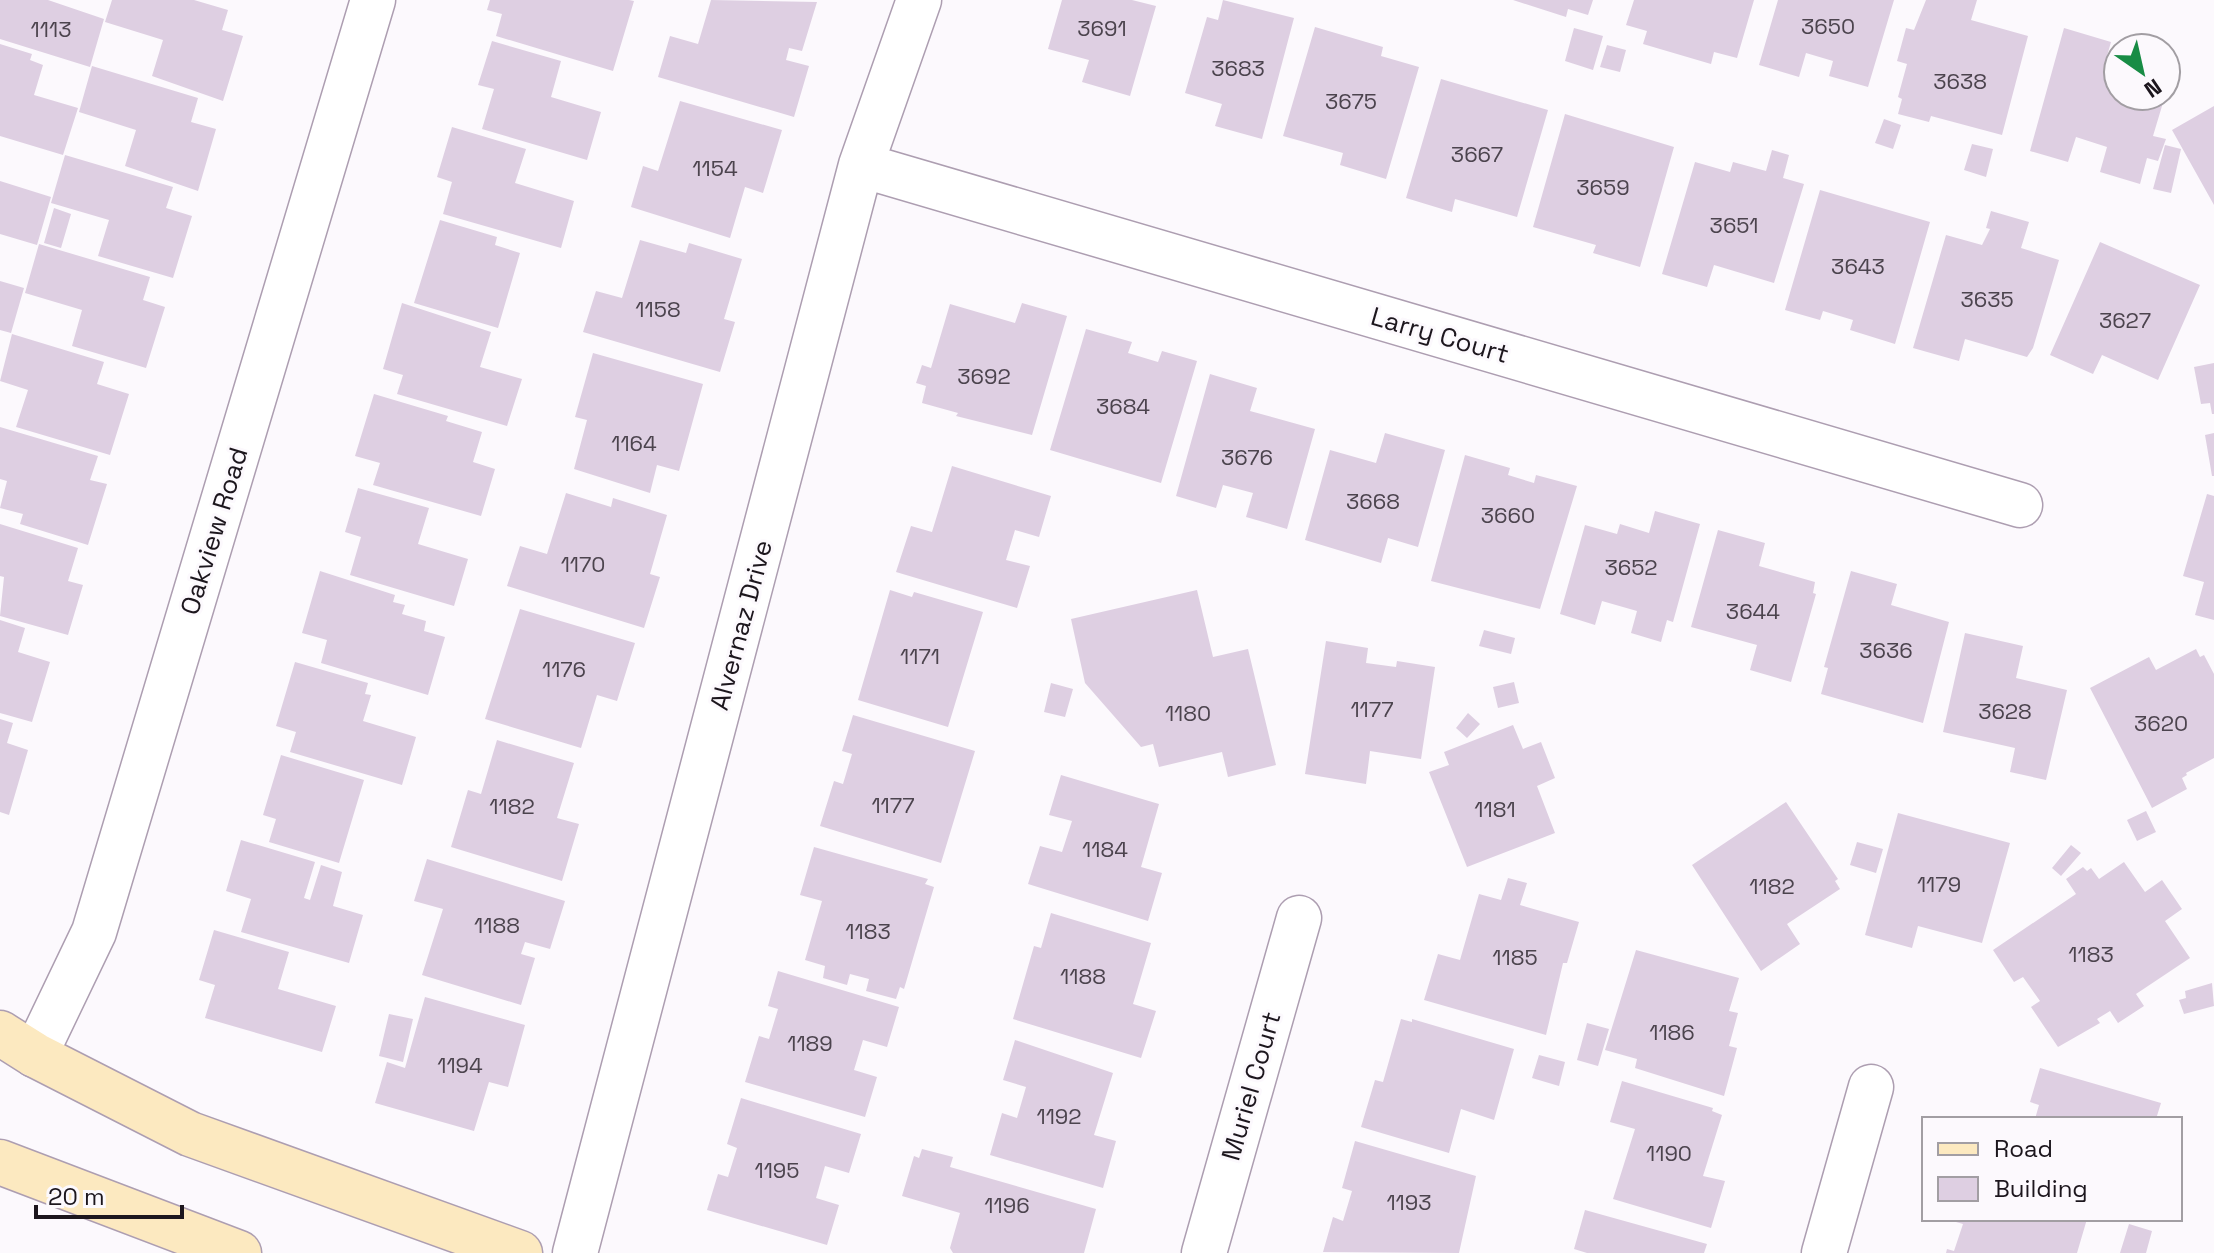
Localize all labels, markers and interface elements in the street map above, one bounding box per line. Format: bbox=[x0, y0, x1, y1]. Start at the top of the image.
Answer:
house number: 3650 bbox=[1801, 12, 1855, 40]
house number: 3691 bbox=[1077, 14, 1127, 42]
house number: 1113 bbox=[31, 15, 71, 43]
north arrow bbox=[2102, 32, 2182, 112]
house number: 3683 bbox=[1211, 54, 1265, 82]
house number: 3638 bbox=[1933, 67, 1987, 95]
text: N bbox=[2139, 73, 2167, 104]
house number: 3675 bbox=[1325, 87, 1377, 115]
house number: 3667 bbox=[1451, 140, 1503, 168]
house number: 1154 bbox=[692, 154, 738, 182]
house number: 3659 bbox=[1576, 173, 1630, 201]
house number: 3651 bbox=[1710, 211, 1758, 239]
house number: 3643 bbox=[1831, 252, 1885, 280]
house number: 3635 bbox=[1960, 285, 2014, 313]
house number: 1158 bbox=[635, 295, 681, 323]
street label: Larry Court bbox=[1367, 299, 1513, 371]
house number: 3627 bbox=[2099, 306, 2151, 334]
house number: 3692 bbox=[957, 362, 1011, 390]
house number: 3684 bbox=[1096, 392, 1150, 420]
house number: 1164 bbox=[611, 429, 657, 457]
street label: Oakview Road bbox=[172, 443, 256, 619]
house number: 3676 bbox=[1221, 443, 1273, 471]
house number: 3668 bbox=[1346, 487, 1400, 515]
house number: 3660 bbox=[1481, 501, 1535, 529]
street label: Alvernaz Drive bbox=[702, 536, 780, 714]
house number: 1170 bbox=[561, 550, 605, 578]
house number: 3652 bbox=[1604, 553, 1658, 581]
house number: 3644 bbox=[1726, 597, 1780, 625]
house number: 3636 bbox=[1859, 636, 1913, 664]
house number: 1171 bbox=[900, 642, 940, 670]
house number: 1176 bbox=[542, 655, 586, 683]
house number: 1177 bbox=[1350, 695, 1394, 723]
house number: 3628 bbox=[1978, 697, 2032, 725]
house number: 1180 bbox=[1165, 699, 1211, 727]
house number: 3620 bbox=[2134, 709, 2188, 737]
house number: 1177 bbox=[871, 791, 915, 819]
house number: 1182 bbox=[489, 792, 535, 820]
house number: 1181 bbox=[1474, 795, 1516, 823]
house number: 1184 bbox=[1082, 835, 1128, 863]
house number: 1179 bbox=[1917, 870, 1961, 898]
house number: 1182 bbox=[1749, 872, 1795, 900]
house number: 1188 bbox=[474, 911, 520, 939]
house number: 1183 bbox=[845, 917, 891, 945]
house number: 1183 bbox=[2068, 940, 2114, 968]
house number: 1185 bbox=[1492, 943, 1538, 971]
house number: 1188 bbox=[1060, 962, 1106, 990]
street label: Muriel Court bbox=[1214, 1008, 1288, 1164]
house number: 1186 bbox=[1649, 1018, 1695, 1046]
house number: 1189 bbox=[787, 1029, 833, 1057]
house number: 1194 bbox=[437, 1051, 483, 1079]
house number: 1192 bbox=[1036, 1102, 1082, 1130]
legend bbox=[1922, 1117, 2182, 1221]
text: Road bbox=[1994, 1133, 2053, 1164]
house number: 1190 bbox=[1646, 1139, 1692, 1167]
house number: 1195 bbox=[754, 1156, 800, 1184]
scale bar bbox=[36, 1169, 182, 1219]
text: Building bbox=[1994, 1173, 2088, 1204]
text: 20 m bbox=[48, 1181, 105, 1212]
house number: 1193 bbox=[1386, 1188, 1432, 1216]
house number: 1196 bbox=[984, 1191, 1030, 1219]

